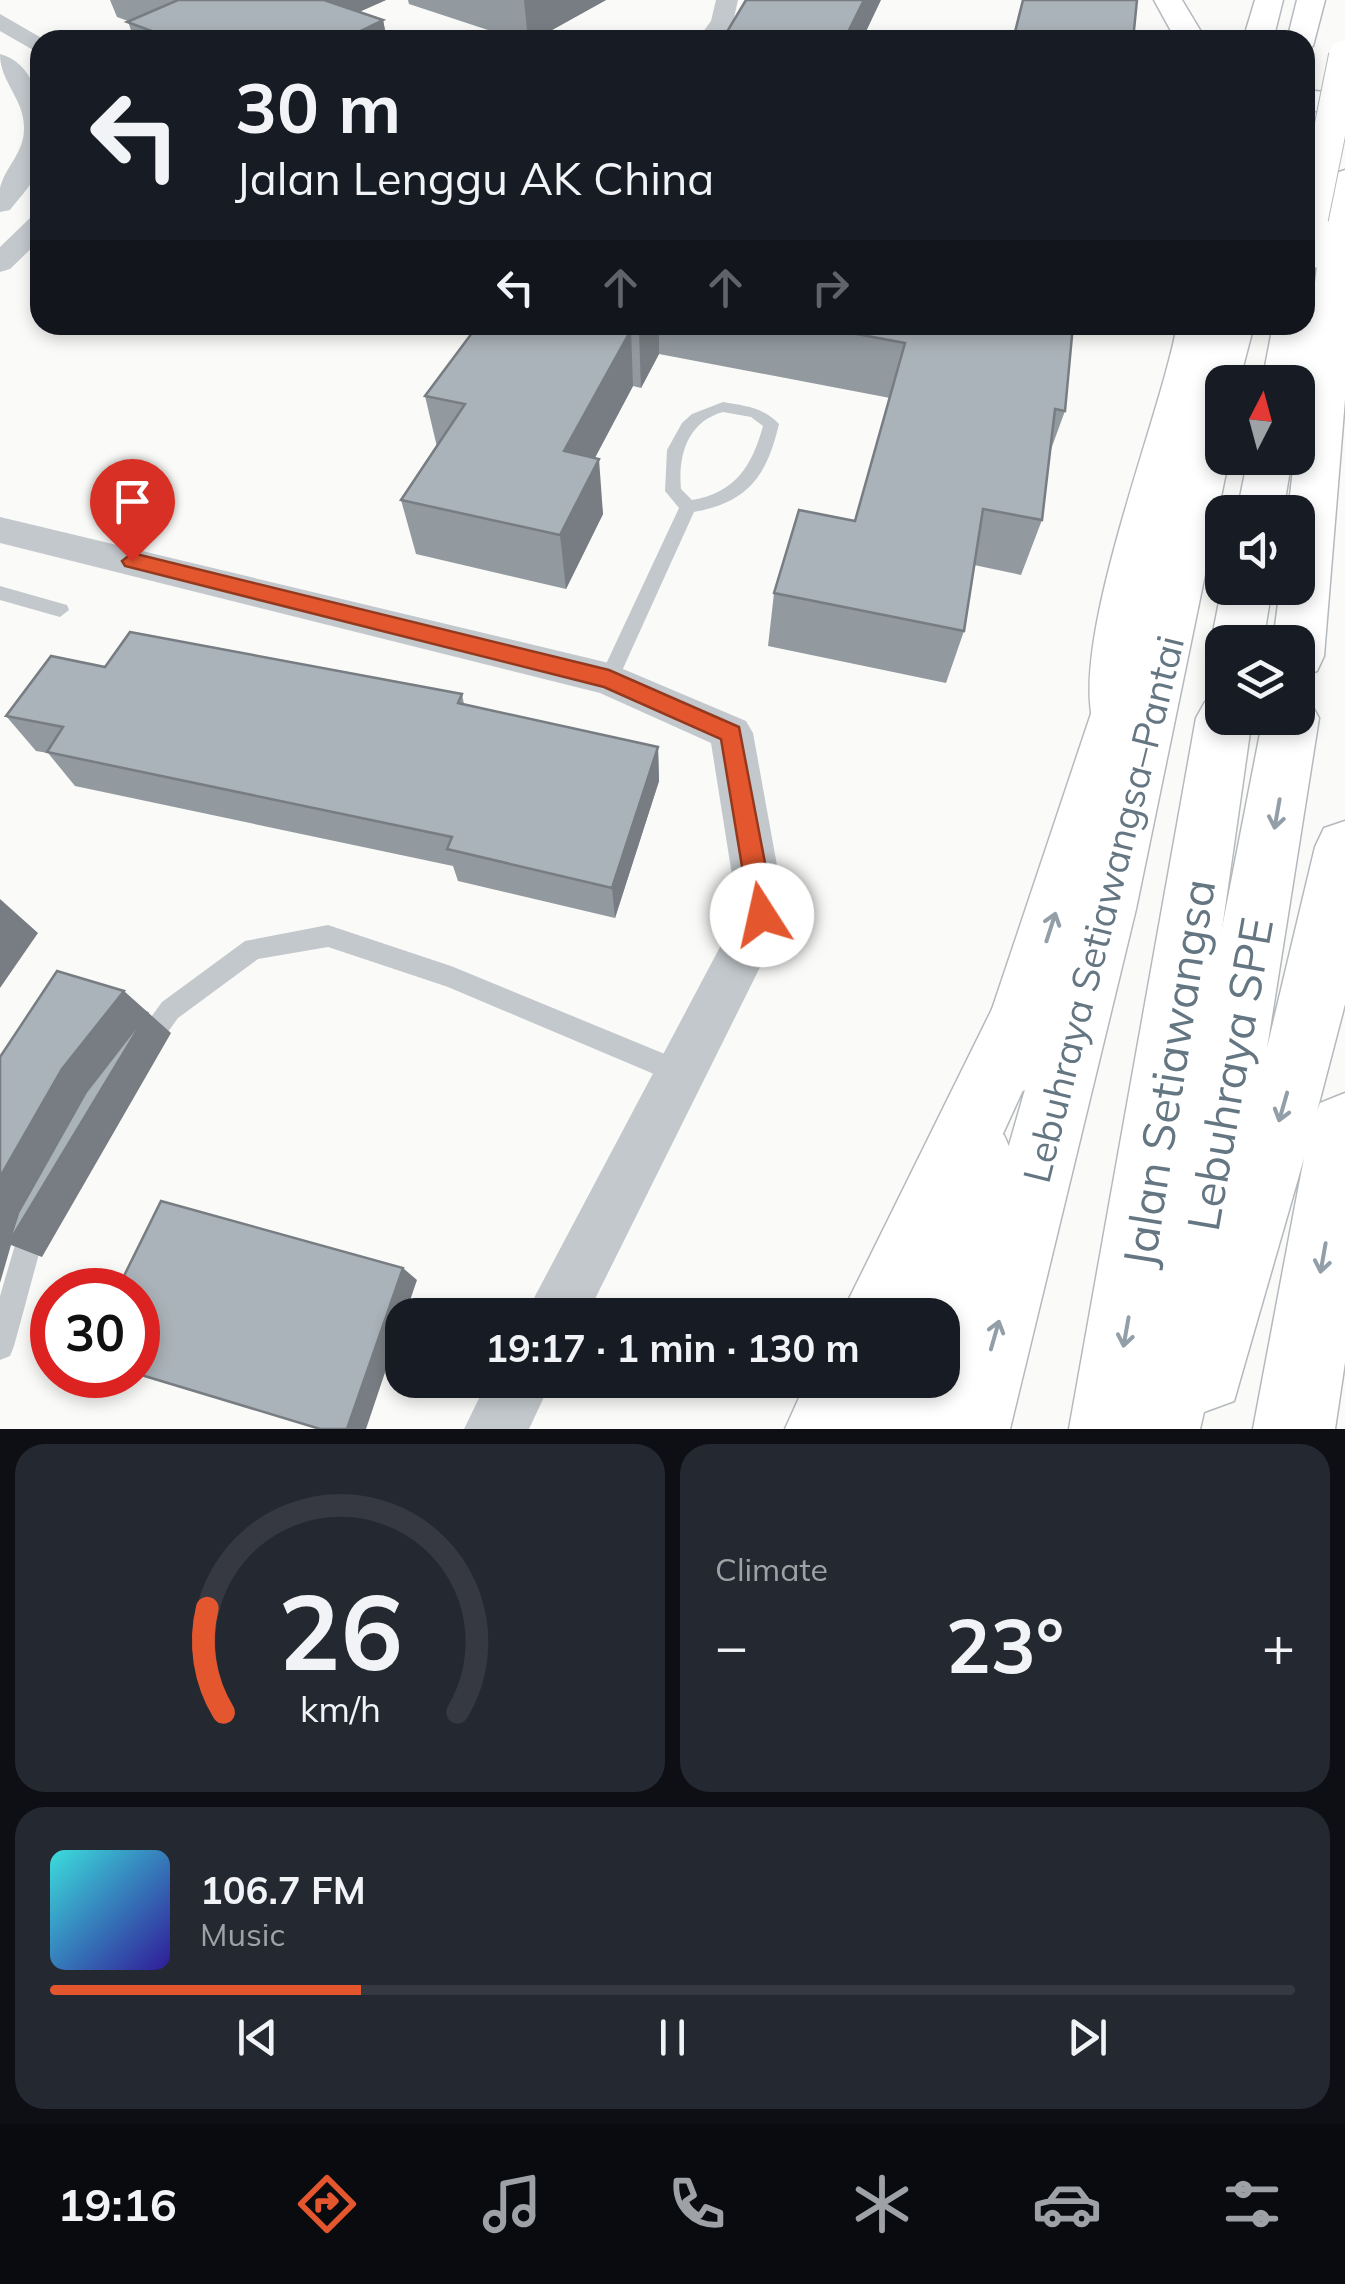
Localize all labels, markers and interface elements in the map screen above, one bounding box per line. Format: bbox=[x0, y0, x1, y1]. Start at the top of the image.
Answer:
text: 30 m bbox=[235, 63, 401, 151]
icon: left bbox=[70, 70, 200, 200]
text: Jalan Lenggu AK China bbox=[235, 150, 714, 206]
icon: left bbox=[488, 260, 543, 315]
icon: ahead bbox=[593, 260, 648, 315]
icon: ahead bbox=[698, 260, 753, 315]
icon: right bbox=[803, 260, 858, 315]
north arrow bbox=[1205, 365, 1315, 475]
map controls bbox=[1205, 365, 1315, 735]
pin bbox=[90, 459, 175, 562]
icon: arrive bbox=[105, 474, 160, 529]
button: sound bbox=[1205, 495, 1315, 605]
button: layers bbox=[1205, 625, 1315, 735]
street label: Lebuhraya Setiawangsa–Pantai bbox=[1012, 631, 1194, 1187]
one-way arrow bbox=[1266, 797, 1285, 829]
position arrow bbox=[710, 863, 814, 967]
street label: Jalan Setiawangsa bbox=[1110, 875, 1226, 1271]
one-way arrow bbox=[1044, 912, 1062, 944]
street label: Lebuhraya SPE bbox=[1174, 913, 1284, 1235]
one-way arrow bbox=[1273, 1091, 1291, 1122]
one-way arrow bbox=[1313, 1241, 1332, 1274]
speed limit sign: 30 bbox=[30, 1268, 160, 1398]
one-way arrow bbox=[1116, 1316, 1135, 1348]
one-way arrow bbox=[987, 1320, 1005, 1351]
text: 19:17 · 1 min · 130 m bbox=[485, 1324, 860, 1372]
text: Climate bbox=[715, 1549, 828, 1589]
text: 26 bbox=[278, 1565, 402, 1696]
text: 23° bbox=[946, 1598, 1064, 1692]
text: − bbox=[715, 1611, 748, 1680]
text: + bbox=[1262, 1611, 1295, 1680]
text: km/h bbox=[300, 1686, 380, 1731]
text: 106.7 FM bbox=[200, 1866, 366, 1914]
text: Music bbox=[200, 1914, 285, 1954]
icon: previous bbox=[230, 2010, 285, 2065]
icon: pause bbox=[645, 2010, 700, 2065]
icon: next bbox=[1060, 2010, 1115, 2065]
icon: directions bbox=[292, 2169, 362, 2239]
icon: music bbox=[477, 2169, 547, 2239]
icon: phone bbox=[662, 2169, 732, 2239]
icon: climate bbox=[847, 2169, 917, 2239]
icon: car bbox=[1032, 2169, 1102, 2239]
icon: filters bbox=[1217, 2169, 1287, 2239]
text: 19:16 bbox=[58, 2176, 177, 2232]

